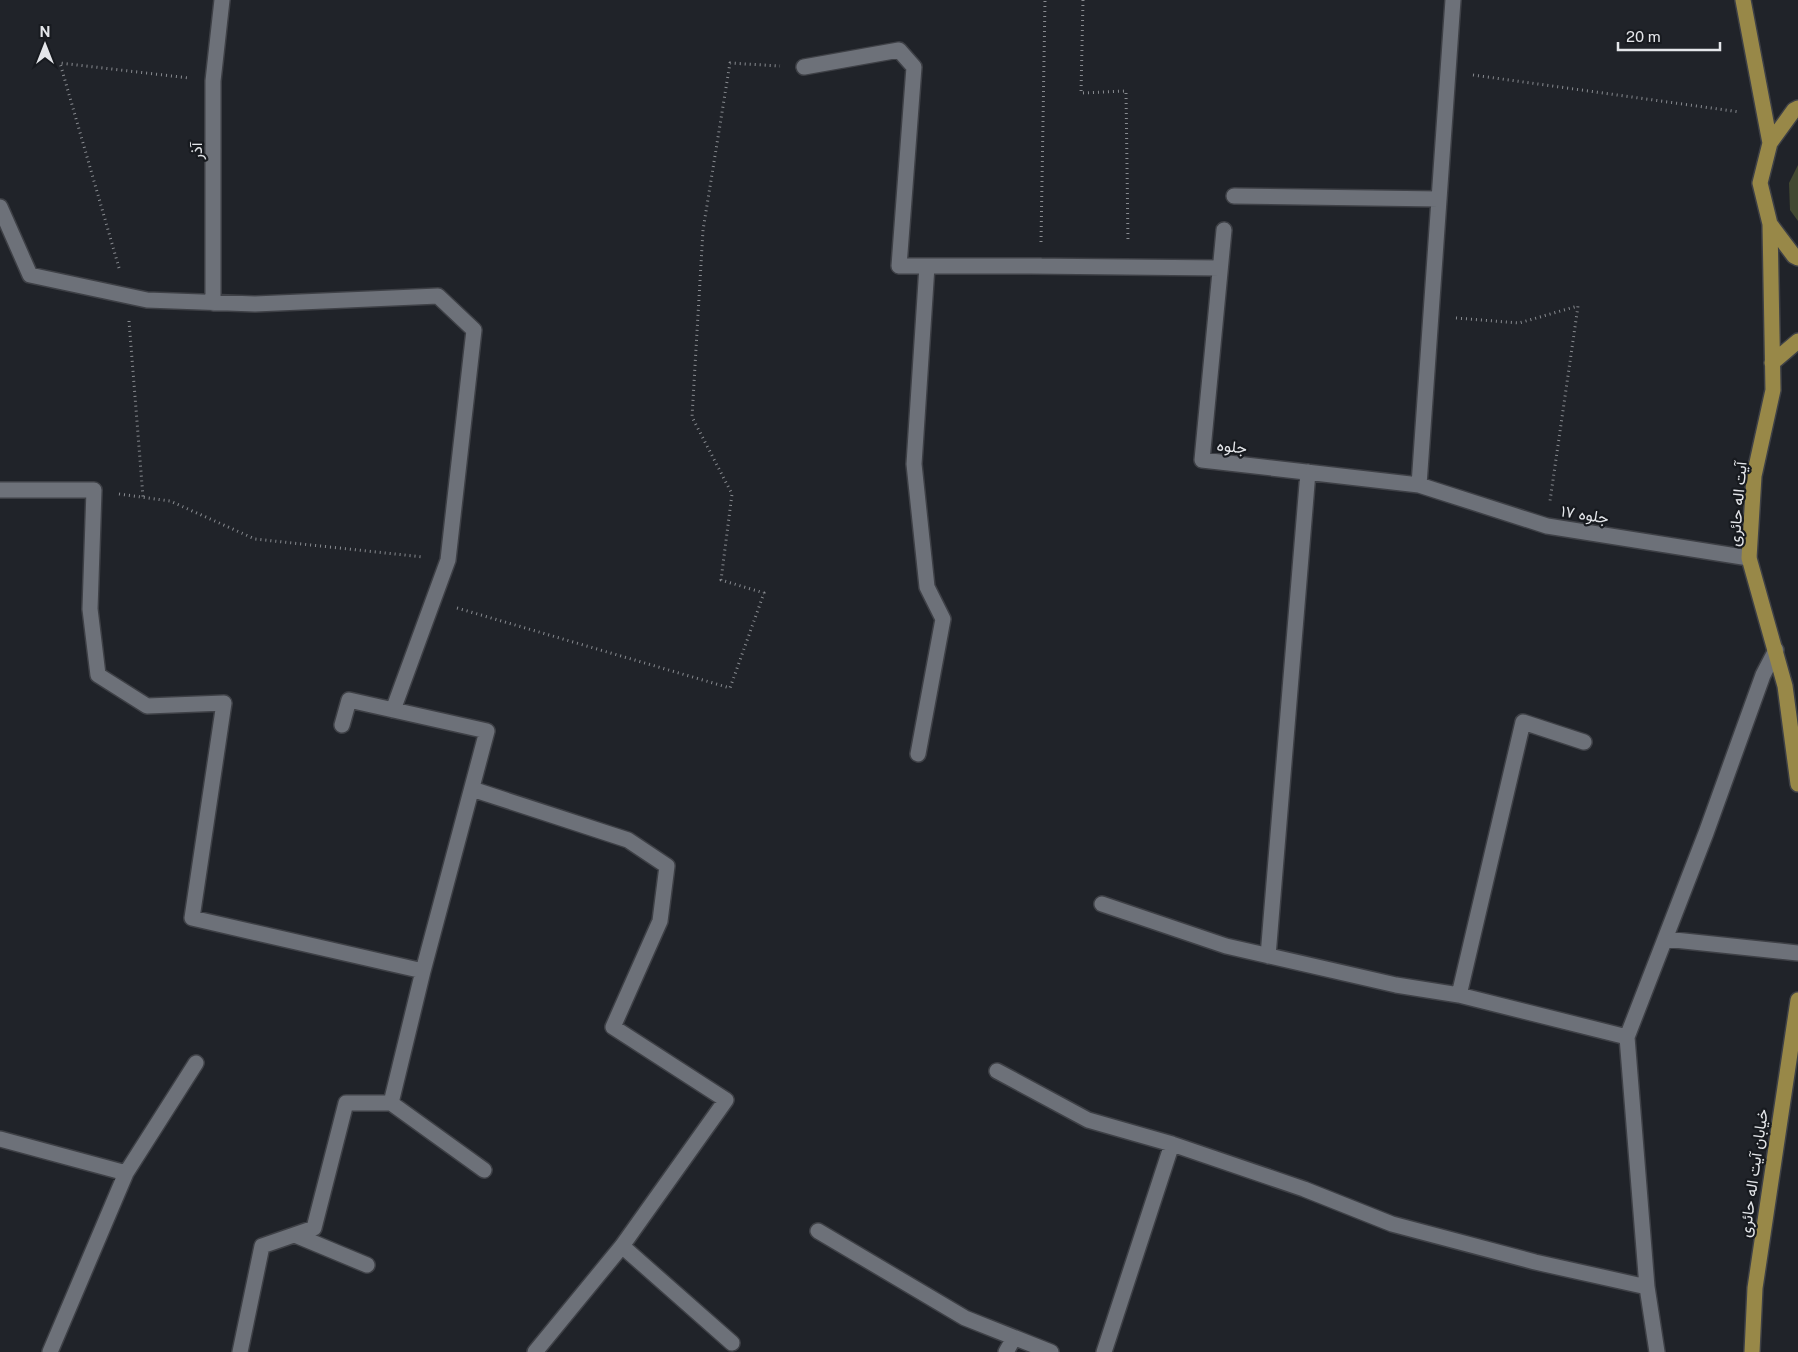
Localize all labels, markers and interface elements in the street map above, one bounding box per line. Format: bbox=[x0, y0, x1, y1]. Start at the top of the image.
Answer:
north arrow bbox=[20, 20, 70, 70]
scale bar bbox=[1618, 20, 1720, 52]
text: N bbox=[40, 24, 50, 40]
text: 20 m bbox=[1626, 28, 1661, 45]
street label: آذر bbox=[187, 141, 207, 160]
street label: جلوه bbox=[1216, 435, 1248, 459]
street label: آیت اله حائری bbox=[1724, 459, 1752, 547]
street label: جلوه ۱۷ bbox=[1559, 501, 1611, 529]
street label: خیابان آیت اله حائری bbox=[1735, 1107, 1773, 1239]

